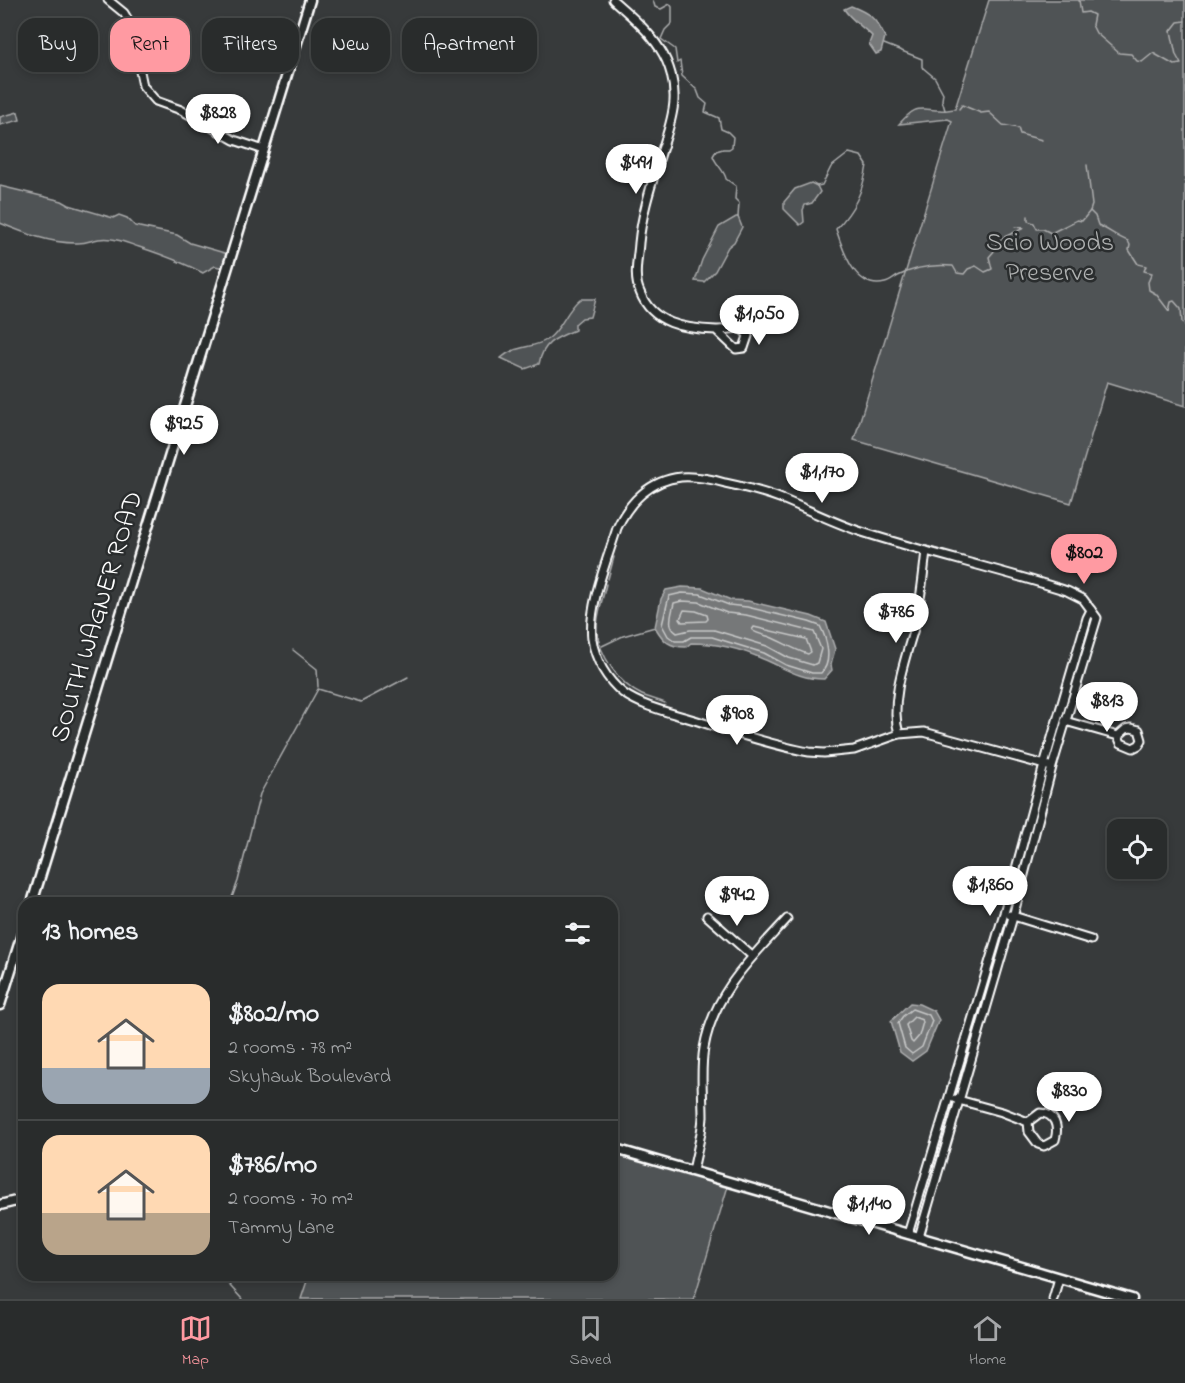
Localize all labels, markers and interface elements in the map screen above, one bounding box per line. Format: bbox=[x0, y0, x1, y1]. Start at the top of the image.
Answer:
chip: Buy bbox=[18, 18, 98, 72]
chip: Rent bbox=[110, 18, 190, 72]
chip: Filters bbox=[202, 18, 299, 72]
chip: New bbox=[311, 18, 390, 72]
chip: Apartment bbox=[402, 18, 537, 72]
pin: $828 bbox=[182, 94, 254, 145]
text: $828 bbox=[199, 99, 237, 128]
pin: $491 bbox=[600, 144, 672, 195]
text: $491 bbox=[620, 149, 652, 178]
park label: Scio Woods Preserve bbox=[986, 225, 1114, 293]
pin: $1,050 bbox=[710, 295, 808, 346]
text: $1,050 bbox=[734, 300, 784, 329]
pin: $925 bbox=[148, 405, 220, 456]
text: $925 bbox=[164, 410, 204, 439]
pin: $1,170 bbox=[773, 453, 871, 504]
text: $1,170 bbox=[799, 458, 845, 487]
street label: SOUTH WAGNER ROAD bbox=[42, 487, 154, 747]
pin: $802 bbox=[1048, 534, 1120, 585]
text: $802 bbox=[1065, 539, 1103, 568]
pin: $786 bbox=[860, 593, 932, 644]
text: $786 bbox=[878, 598, 914, 627]
pin: $813 bbox=[1071, 682, 1143, 733]
text: $813 bbox=[1090, 687, 1124, 716]
pin: $908 bbox=[701, 695, 773, 746]
text: $908 bbox=[720, 700, 754, 729]
map controls bbox=[1107, 819, 1167, 879]
button: locate bbox=[1107, 819, 1167, 879]
pin: $1,860 bbox=[941, 866, 1039, 917]
text: $1,860 bbox=[967, 871, 1013, 900]
pin: $942 bbox=[701, 876, 773, 927]
text: $942 bbox=[719, 881, 755, 910]
text: 13 homes bbox=[42, 914, 138, 952]
icon: filters bbox=[561, 917, 594, 950]
text: $802/mo bbox=[228, 996, 319, 1034]
icon: home bbox=[90, 1008, 162, 1080]
text: 2 rooms · 78 m² bbox=[228, 1034, 352, 1063]
text: Skyhawk Boulevard bbox=[228, 1063, 391, 1092]
pin: $830 bbox=[1033, 1072, 1105, 1123]
text: $830 bbox=[1051, 1077, 1087, 1106]
text: $786/mo bbox=[228, 1147, 317, 1185]
icon: home bbox=[90, 1159, 162, 1231]
text: 2 rooms · 70 m² bbox=[228, 1185, 353, 1214]
pin: $1,140 bbox=[820, 1185, 918, 1236]
text: $1,140 bbox=[846, 1190, 892, 1219]
text: Tammy Lane bbox=[228, 1214, 334, 1243]
tab: Map bbox=[179, 1312, 212, 1372]
tab: Saved bbox=[570, 1312, 611, 1372]
tab: Home bbox=[969, 1312, 1006, 1372]

